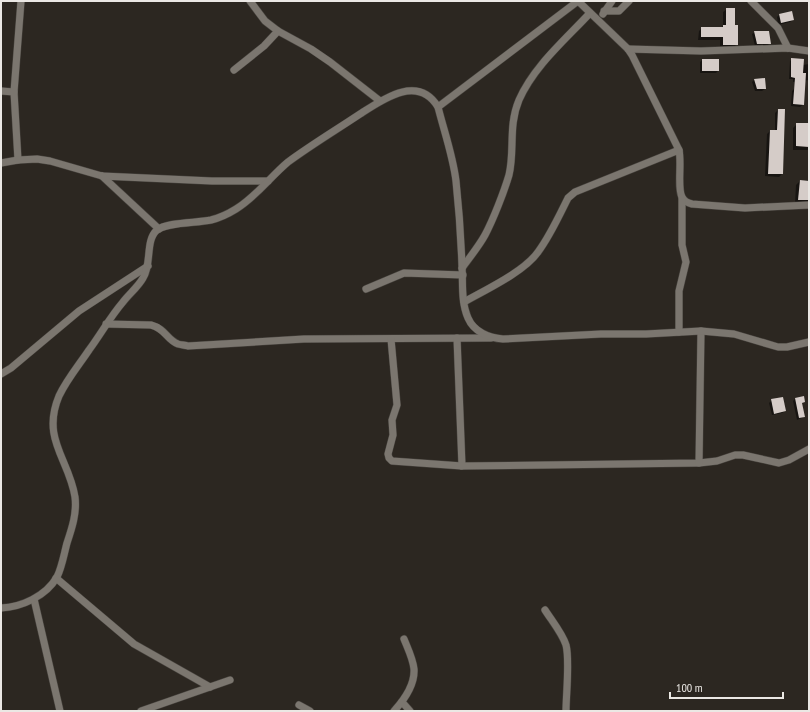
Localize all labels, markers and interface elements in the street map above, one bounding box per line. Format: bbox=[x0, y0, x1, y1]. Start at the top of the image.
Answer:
scale bar bbox=[670, 674, 783, 700]
text: 100 m bbox=[676, 680, 703, 695]

